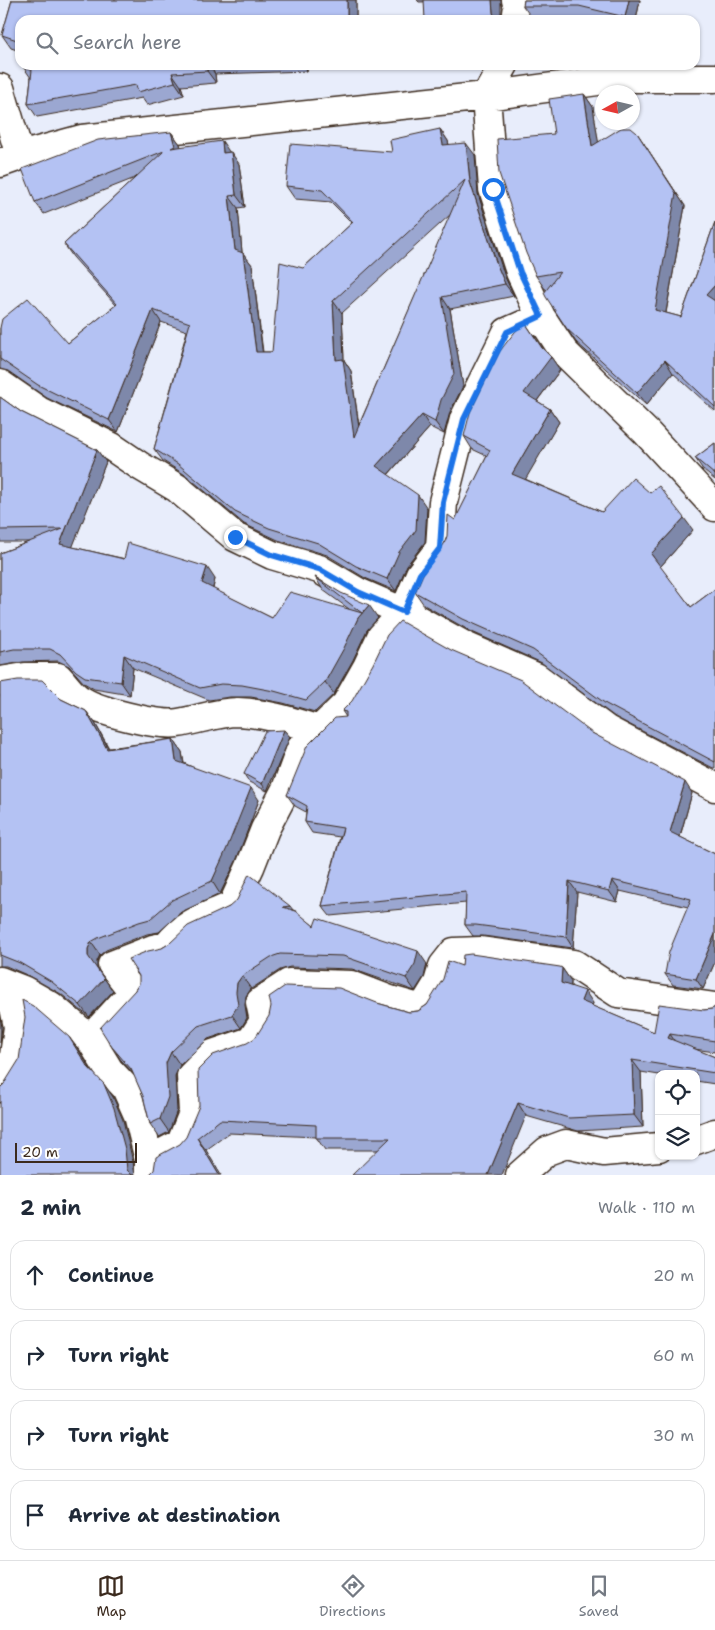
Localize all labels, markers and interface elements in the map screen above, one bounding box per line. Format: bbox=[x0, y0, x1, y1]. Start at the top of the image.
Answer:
search box bbox=[15, 15, 700, 70]
icon: search bbox=[33, 29, 61, 57]
text: Search here bbox=[73, 30, 182, 55]
north arrow bbox=[595, 85, 640, 130]
route start bbox=[482, 178, 505, 201]
route end bbox=[224, 526, 247, 549]
map controls bbox=[655, 1070, 700, 1160]
button: locate bbox=[655, 1070, 700, 1115]
button: layers bbox=[655, 1115, 700, 1160]
scale bar bbox=[15, 1140, 138, 1163]
text: 20 m bbox=[22, 1143, 58, 1161]
text: 2 min bbox=[20, 1194, 81, 1222]
text: Walk · 110 m bbox=[598, 1197, 695, 1218]
icon: ahead bbox=[21, 1261, 49, 1289]
text: Continue bbox=[68, 1263, 154, 1288]
text: 20 m bbox=[653, 1265, 694, 1286]
icon: right bbox=[21, 1341, 49, 1369]
text: Turn right bbox=[68, 1343, 169, 1368]
text: 60 m bbox=[653, 1345, 694, 1366]
icon: right bbox=[21, 1421, 49, 1449]
text: Turn right bbox=[68, 1423, 169, 1448]
text: 30 m bbox=[653, 1425, 694, 1446]
icon: arrive bbox=[21, 1501, 49, 1529]
text: Arrive at destination bbox=[68, 1503, 280, 1528]
tab: Map bbox=[96, 1572, 126, 1620]
tab: Directions bbox=[319, 1572, 386, 1620]
tab: Saved bbox=[579, 1572, 619, 1620]

